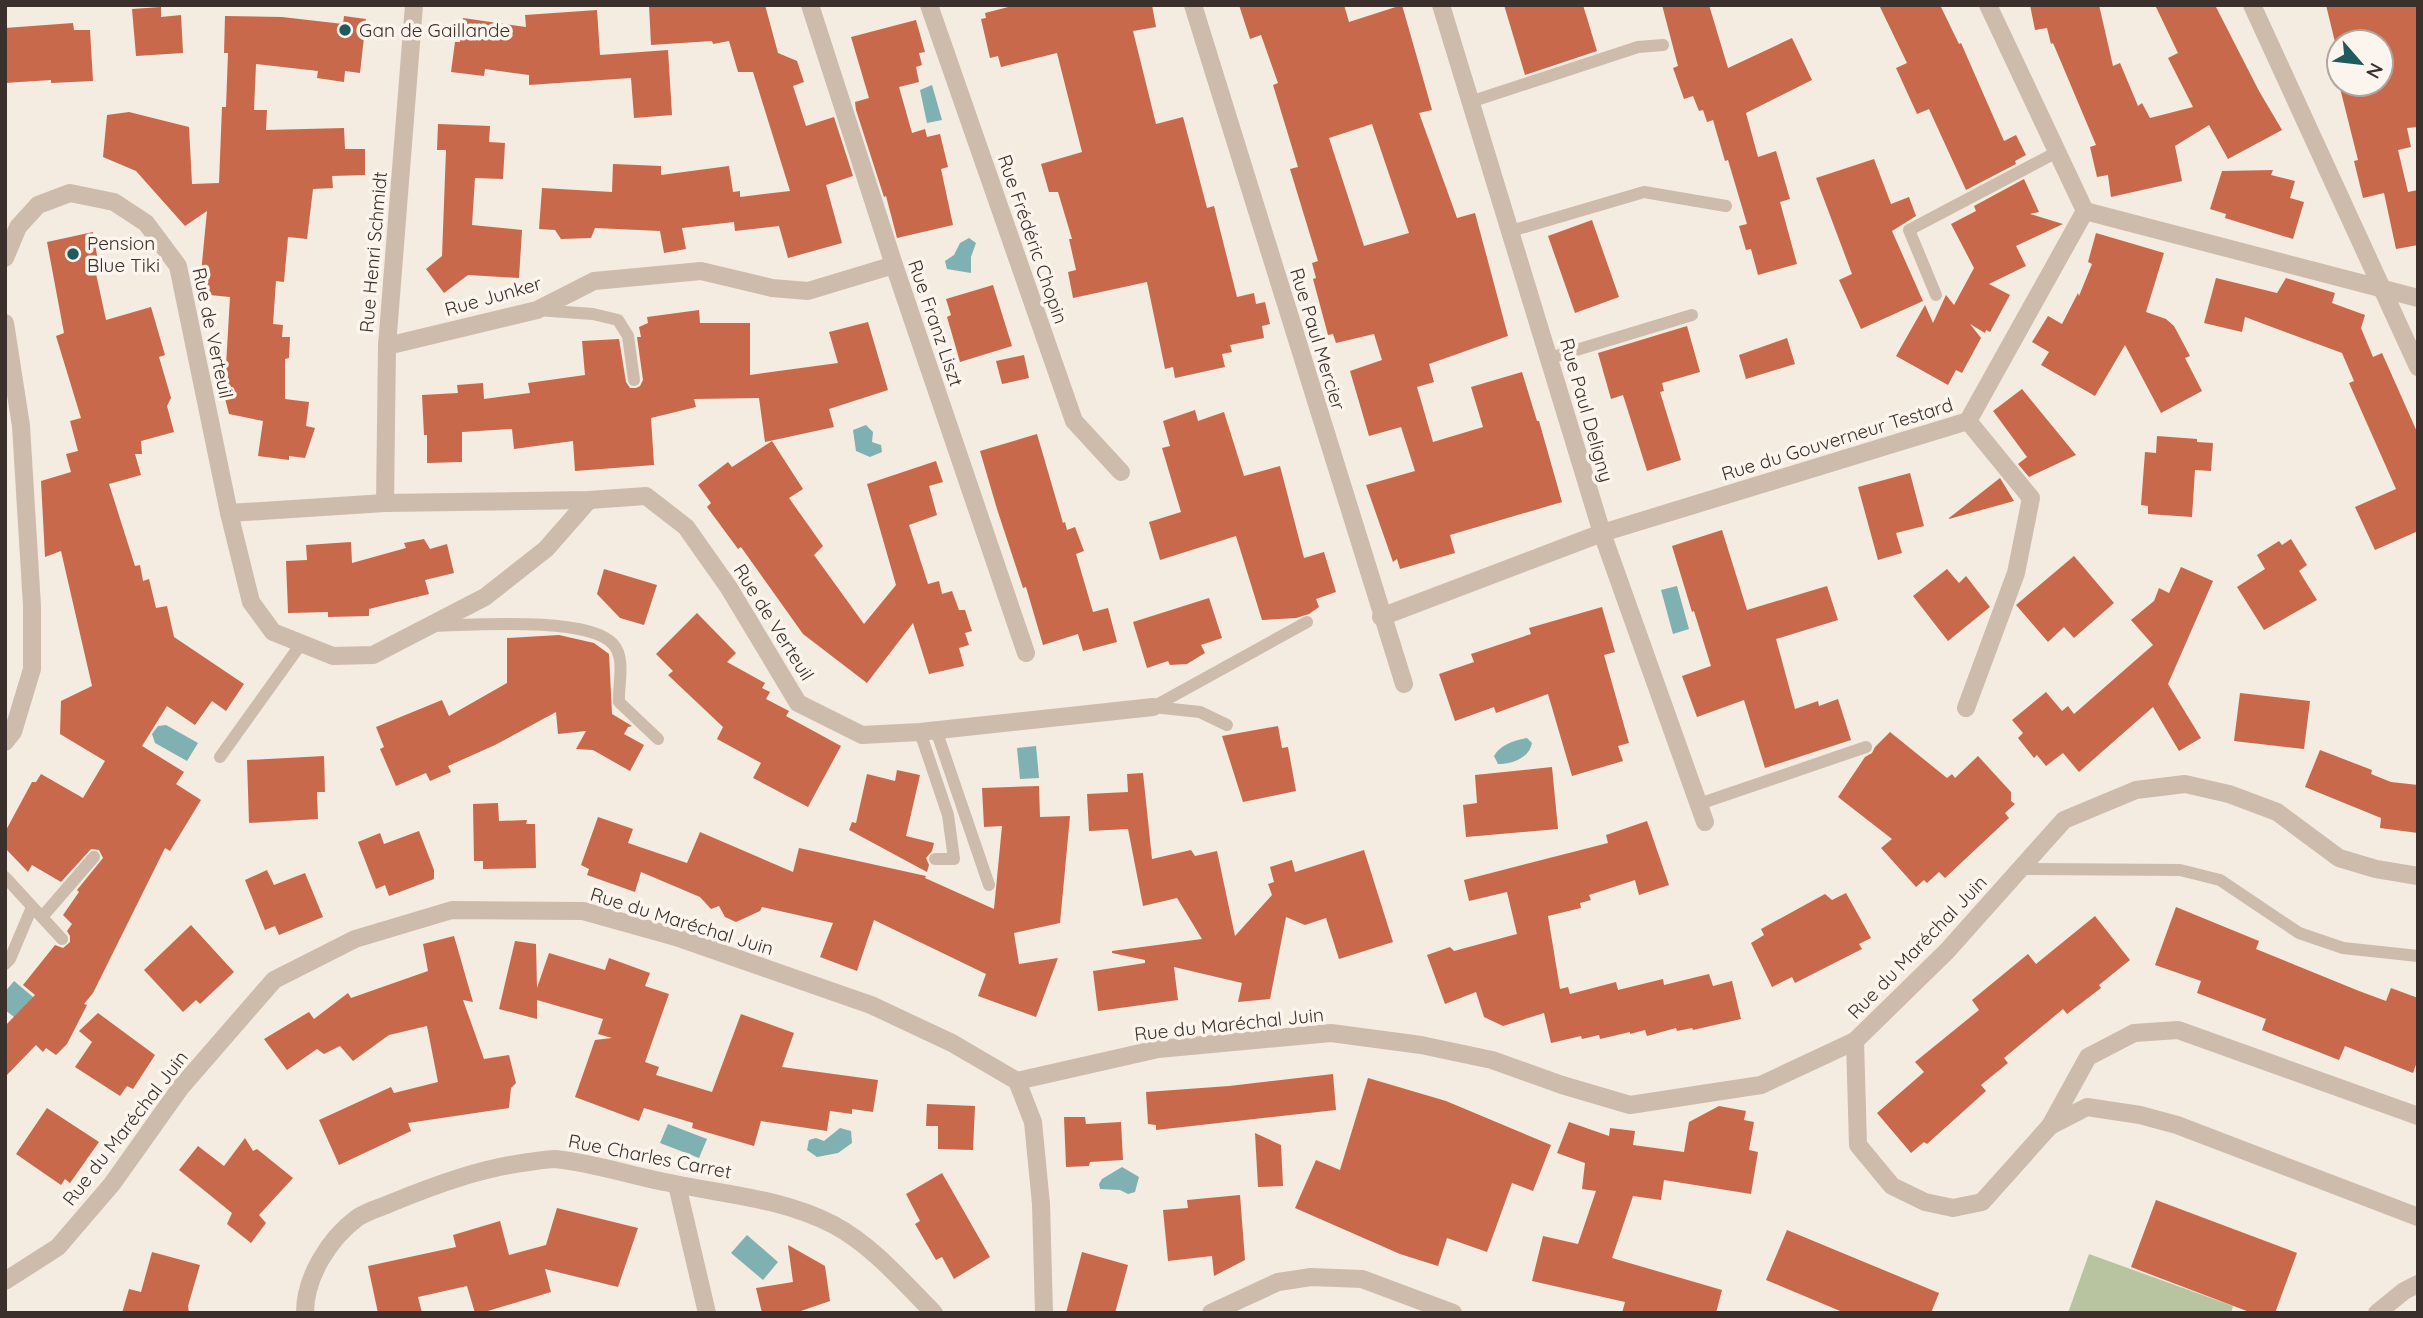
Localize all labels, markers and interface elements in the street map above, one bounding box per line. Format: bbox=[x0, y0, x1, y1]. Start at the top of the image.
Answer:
place label: Gan de Gaillande bbox=[359, 18, 510, 42]
marker: Gan de Gaillande bbox=[337, 22, 353, 38]
north arrow bbox=[2325, 28, 2395, 98]
text: N bbox=[2361, 59, 2389, 83]
street label: Rue Frédéric Chopin bbox=[993, 151, 1073, 327]
street label: Rue Henri Schmidt bbox=[354, 170, 392, 334]
place label: Pension Blue Tiki bbox=[87, 231, 160, 277]
marker: Pension Blue Tiki bbox=[65, 246, 81, 262]
street label: Rue Franz Liszt bbox=[903, 257, 969, 389]
street label: Rue de Verteuil bbox=[187, 265, 239, 401]
street label: Rue Paul Mercier bbox=[1285, 265, 1351, 414]
street label: Rue Junker bbox=[442, 271, 545, 321]
street label: Rue Paul Deligny bbox=[1555, 335, 1619, 485]
street label: Rue du Gouverneur Testard bbox=[1718, 392, 1956, 486]
street label: Rue de Verteuil bbox=[729, 559, 819, 685]
street label: Rue du Maréchal Juin bbox=[1842, 870, 1992, 1024]
street label: Rue du Maréchal Juin bbox=[587, 882, 777, 960]
street label: Rue du Maréchal Juin bbox=[1133, 1002, 1325, 1046]
street label: Rue du Maréchal Juin bbox=[57, 1046, 193, 1210]
street label: Rue Charles Carret bbox=[566, 1128, 734, 1184]

